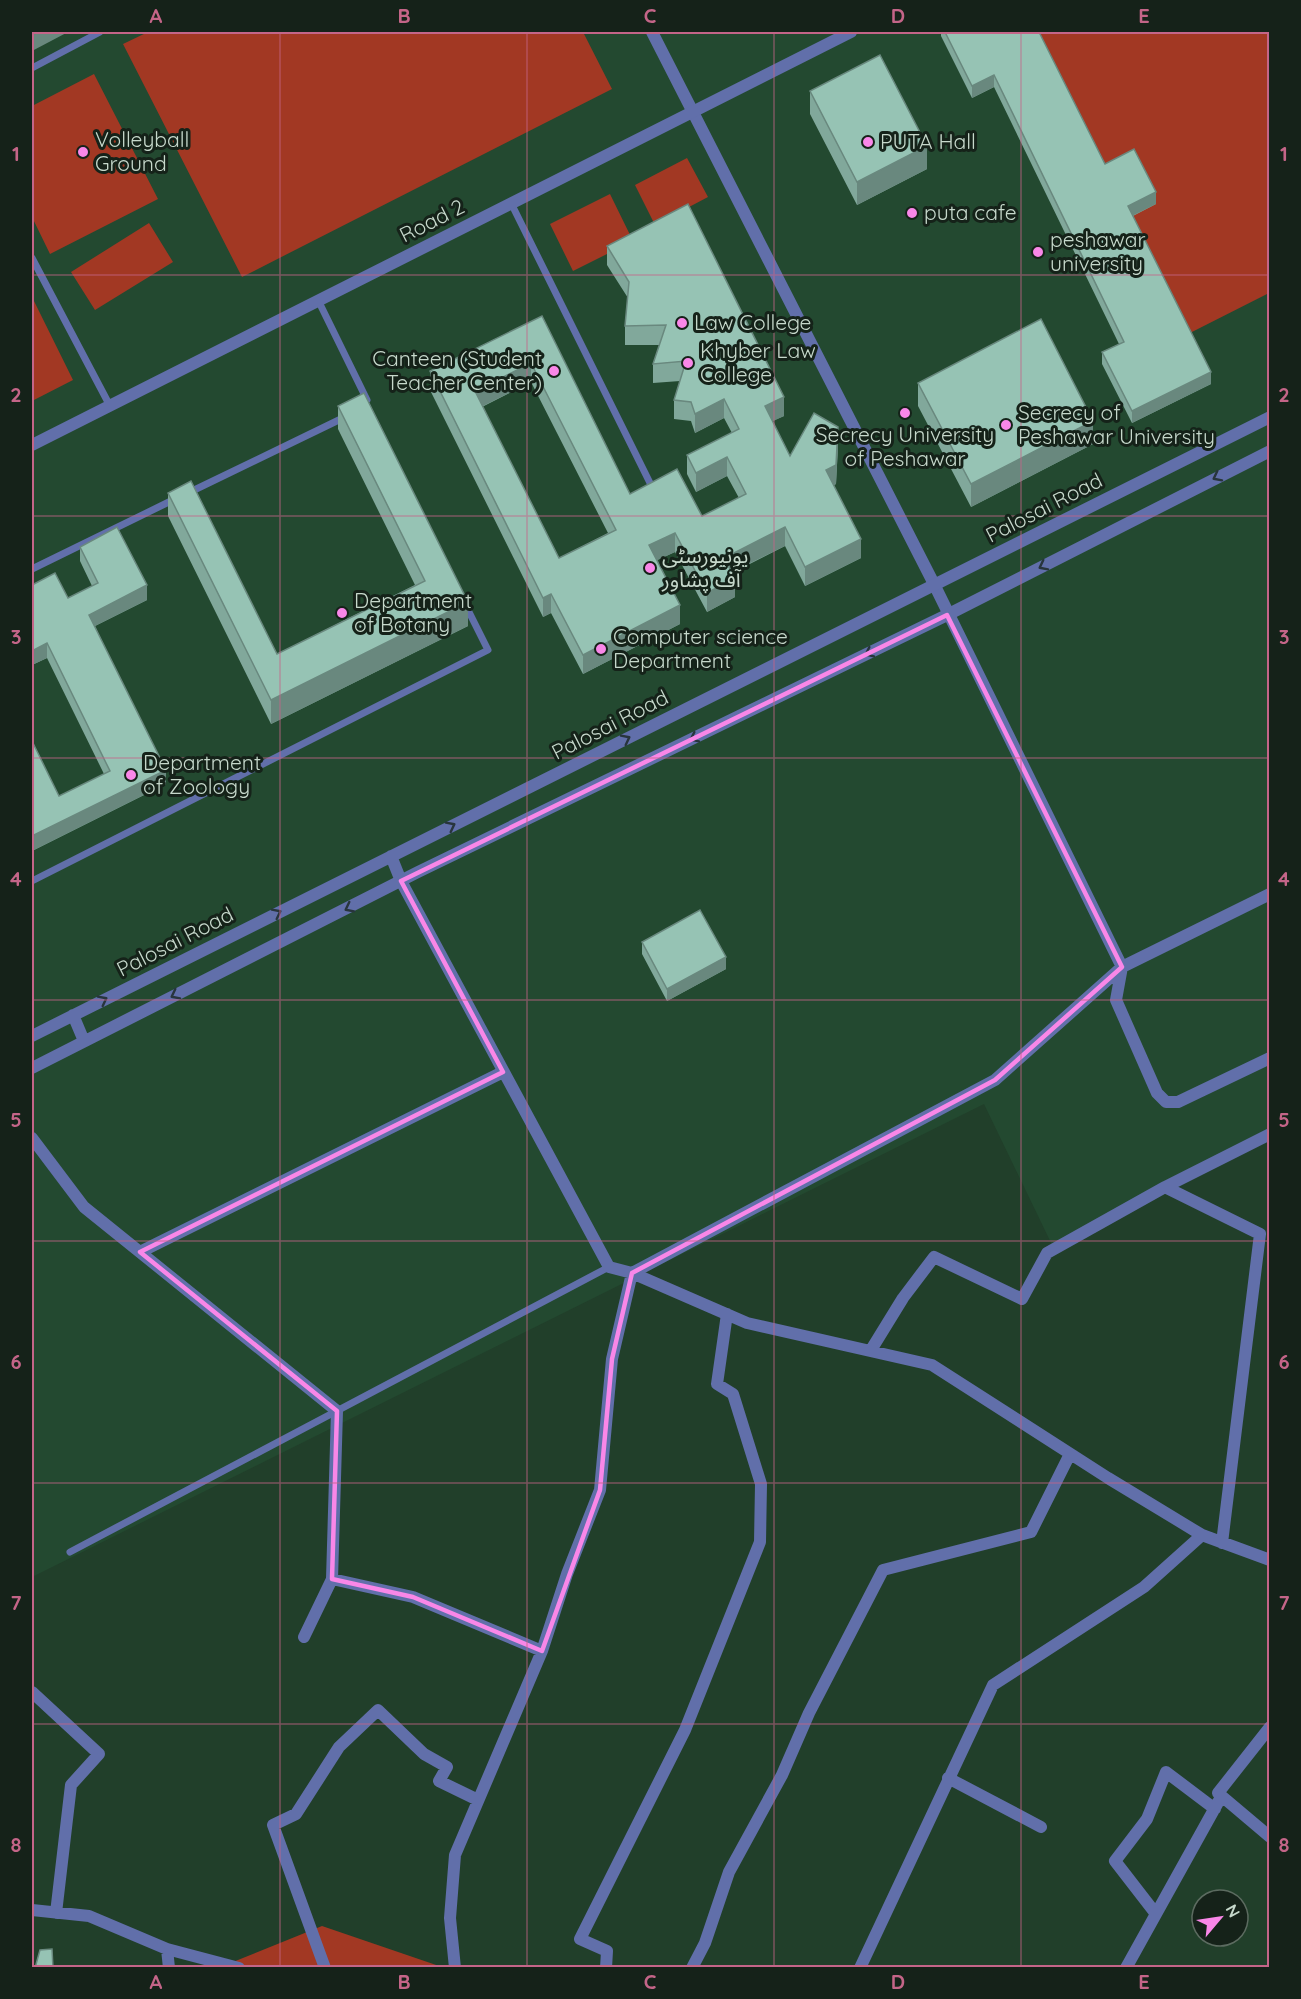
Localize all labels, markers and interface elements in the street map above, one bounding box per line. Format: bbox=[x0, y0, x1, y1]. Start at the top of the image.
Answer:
text: A bbox=[150, 3, 163, 28]
text: B bbox=[397, 3, 411, 28]
text: C bbox=[644, 3, 657, 28]
text: D bbox=[891, 3, 905, 28]
text: E bbox=[1138, 3, 1150, 28]
place label: Volleyball Ground bbox=[95, 126, 189, 176]
place label: PUTA Hall bbox=[880, 128, 976, 154]
marker: PUTA Hall bbox=[861, 135, 875, 149]
text: 1 bbox=[12, 141, 20, 166]
text: 1 bbox=[1280, 141, 1288, 166]
marker: Volleyball Ground bbox=[76, 145, 90, 159]
street label: Road 2 bbox=[395, 193, 468, 247]
place label: puta cafe bbox=[924, 199, 1017, 225]
marker: puta cafe bbox=[905, 206, 919, 220]
place label: peshawar university bbox=[1050, 226, 1146, 276]
marker: peshawar university bbox=[1031, 245, 1045, 259]
place label: Law College bbox=[694, 309, 811, 335]
marker: Law College bbox=[675, 316, 689, 330]
place label: Khyber Law College bbox=[700, 337, 816, 387]
place label: Canteen (Student Teacher Center) bbox=[372, 345, 542, 395]
marker: Khyber Law College bbox=[681, 356, 695, 370]
marker: Canteen (Student Teacher Center) bbox=[547, 364, 561, 378]
text: 2 bbox=[10, 382, 22, 407]
text: 2 bbox=[1278, 382, 1290, 407]
place label: Secrecy of Peshawar University bbox=[1018, 399, 1215, 449]
marker: Secrecy University of Peshawar bbox=[898, 406, 912, 420]
marker: Secrecy of Peshawar University bbox=[999, 418, 1013, 432]
place label: Secrecy University of Peshawar bbox=[816, 421, 994, 471]
street label: Palosai Road bbox=[981, 467, 1106, 548]
one-way arrow bbox=[1213, 470, 1224, 482]
place label: یونیورسٹی آف پشاور bbox=[661, 542, 748, 593]
one-way arrow bbox=[1039, 558, 1050, 570]
marker: یونیورسٹی آف پشاور bbox=[643, 561, 657, 575]
place label: Department of Botany bbox=[354, 587, 472, 637]
marker: Department of Botany bbox=[335, 606, 349, 620]
place label: Computer science Department bbox=[613, 623, 788, 673]
text: 3 bbox=[11, 624, 21, 649]
text: 3 bbox=[1279, 624, 1289, 649]
marker: Computer science Department bbox=[594, 642, 608, 656]
one-way arrow bbox=[864, 645, 875, 657]
street label: Palosai Road bbox=[547, 684, 672, 765]
one-way arrow bbox=[689, 731, 700, 742]
one-way arrow bbox=[619, 735, 630, 746]
place label: Department of Zoology bbox=[143, 749, 261, 799]
marker: Department of Zoology bbox=[124, 768, 138, 782]
one-way arrow bbox=[445, 822, 456, 833]
text: 4 bbox=[10, 866, 22, 891]
text: 4 bbox=[1278, 866, 1290, 891]
one-way arrow bbox=[344, 900, 355, 912]
street label: Palosai Road bbox=[112, 901, 237, 982]
one-way arrow bbox=[271, 909, 281, 920]
one-way arrow bbox=[170, 988, 181, 1000]
one-way arrow bbox=[96, 996, 107, 1008]
text: 5 bbox=[10, 1107, 22, 1132]
text: 5 bbox=[1278, 1107, 1290, 1132]
text: 6 bbox=[10, 1349, 22, 1374]
text: 6 bbox=[1278, 1349, 1290, 1374]
text: 7 bbox=[11, 1590, 22, 1615]
text: 7 bbox=[1279, 1590, 1290, 1615]
text: 8 bbox=[11, 1832, 22, 1857]
text: 8 bbox=[1279, 1832, 1290, 1857]
north arrow bbox=[1190, 1888, 1250, 1948]
text: N bbox=[1222, 1901, 1245, 1921]
text: A bbox=[150, 1969, 163, 1994]
text: B bbox=[397, 1969, 411, 1994]
text: C bbox=[644, 1969, 657, 1994]
text: D bbox=[891, 1969, 905, 1994]
text: E bbox=[1138, 1969, 1150, 1994]

